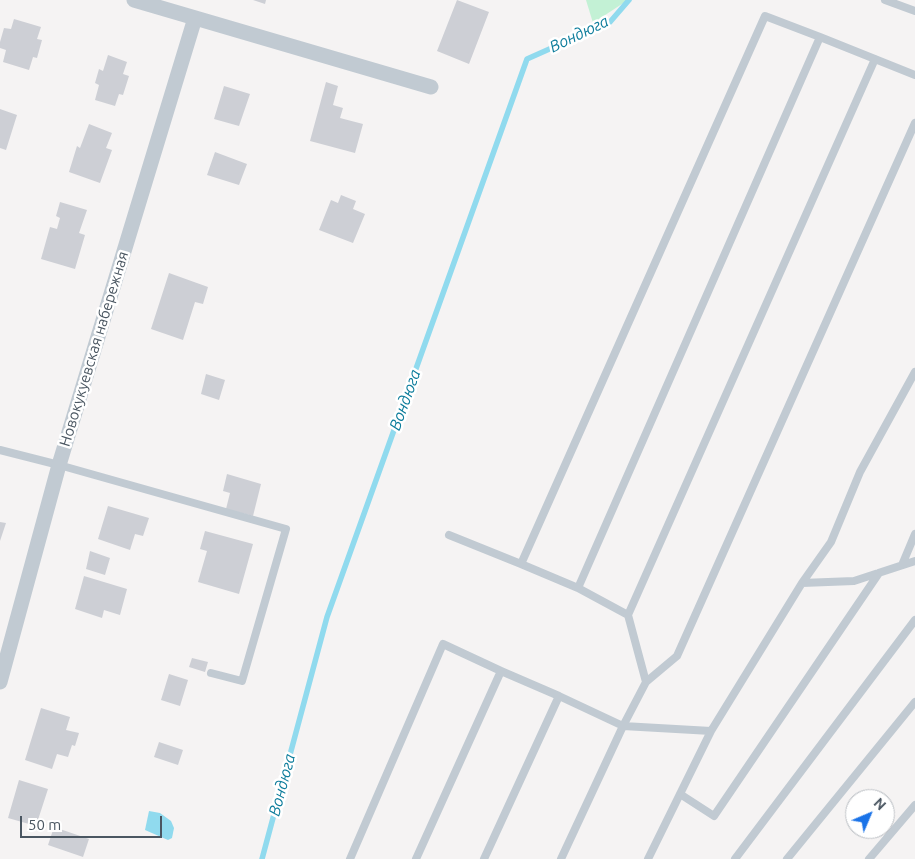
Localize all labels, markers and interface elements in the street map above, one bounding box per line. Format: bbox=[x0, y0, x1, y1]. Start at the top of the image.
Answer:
water label: Вондюга bbox=[546, 11, 612, 57]
street label: Новокукуевская набережная bbox=[56, 249, 132, 449]
water label: Вондюга bbox=[385, 367, 425, 433]
water label: Вондюга bbox=[265, 752, 299, 818]
north arrow bbox=[845, 789, 895, 839]
text: N bbox=[871, 795, 889, 813]
scale bar bbox=[22, 806, 165, 838]
text: 50 m bbox=[28, 816, 61, 833]

